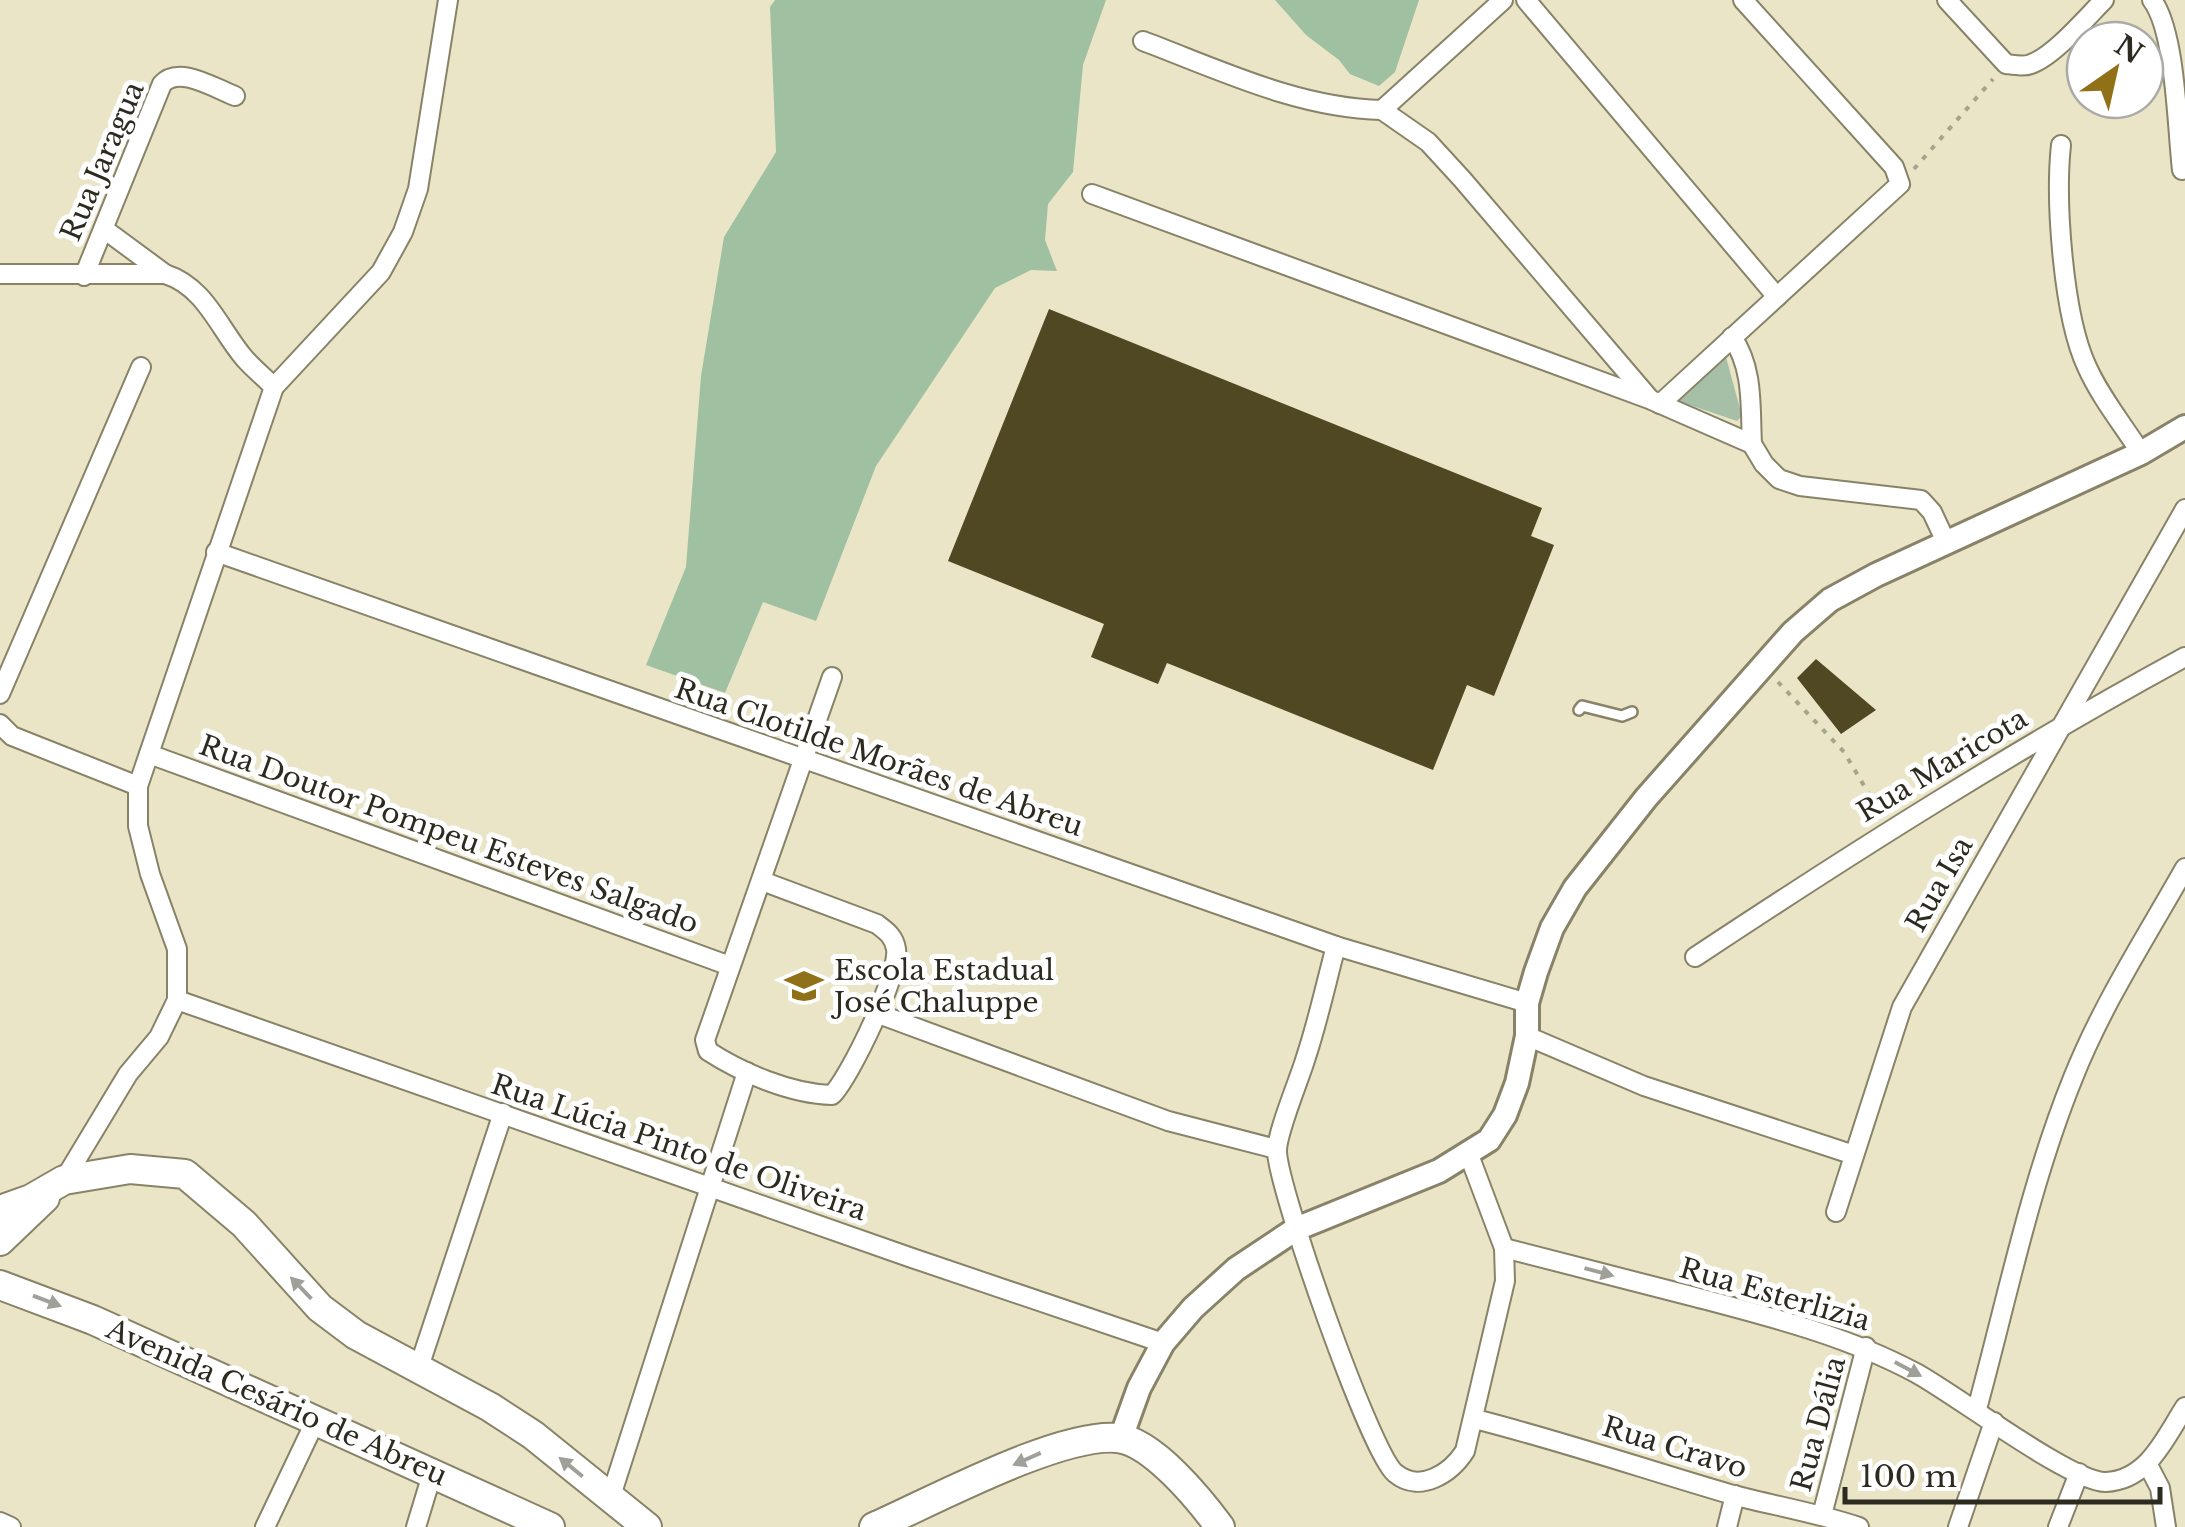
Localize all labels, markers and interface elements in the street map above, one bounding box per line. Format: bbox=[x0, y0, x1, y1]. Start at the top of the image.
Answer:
north arrow bbox=[2065, 20, 2165, 120]
text: N bbox=[2108, 28, 2149, 72]
street label: Rua Jaragua bbox=[53, 76, 152, 246]
street label: Rua Clotilde Morães de Abreu bbox=[670, 671, 1088, 844]
street label: Rua Maricota bbox=[1851, 701, 2034, 830]
street label: Rua Doutor Pompeu Esteves Salgado bbox=[194, 728, 703, 941]
street label: Rua Isa bbox=[1898, 830, 1981, 938]
place label: Escola Estadual José Chaluppe bbox=[830, 953, 1054, 1020]
school or university icon: Escola Estadual José Chaluppe bbox=[783, 965, 825, 1007]
street label: Rua Lúcia Pinto de Oliveira bbox=[487, 1067, 872, 1228]
street label: Rua Esterlizia bbox=[1676, 1251, 1875, 1339]
one-way arrow bbox=[1583, 1265, 1614, 1281]
one-way arrow bbox=[290, 1276, 313, 1300]
one-way arrow bbox=[32, 1294, 62, 1310]
street label: Avenida Cesário de Abreu bbox=[100, 1311, 453, 1494]
street label: Rua Dália bbox=[1784, 1352, 1853, 1495]
one-way arrow bbox=[1893, 1360, 1922, 1377]
street label: Rua Cravo bbox=[1598, 1409, 1752, 1486]
scale bar bbox=[1845, 1442, 2160, 1504]
one-way arrow bbox=[1012, 1451, 1042, 1467]
one-way arrow bbox=[558, 1457, 583, 1478]
text: 100 m bbox=[1860, 1458, 1957, 1495]

